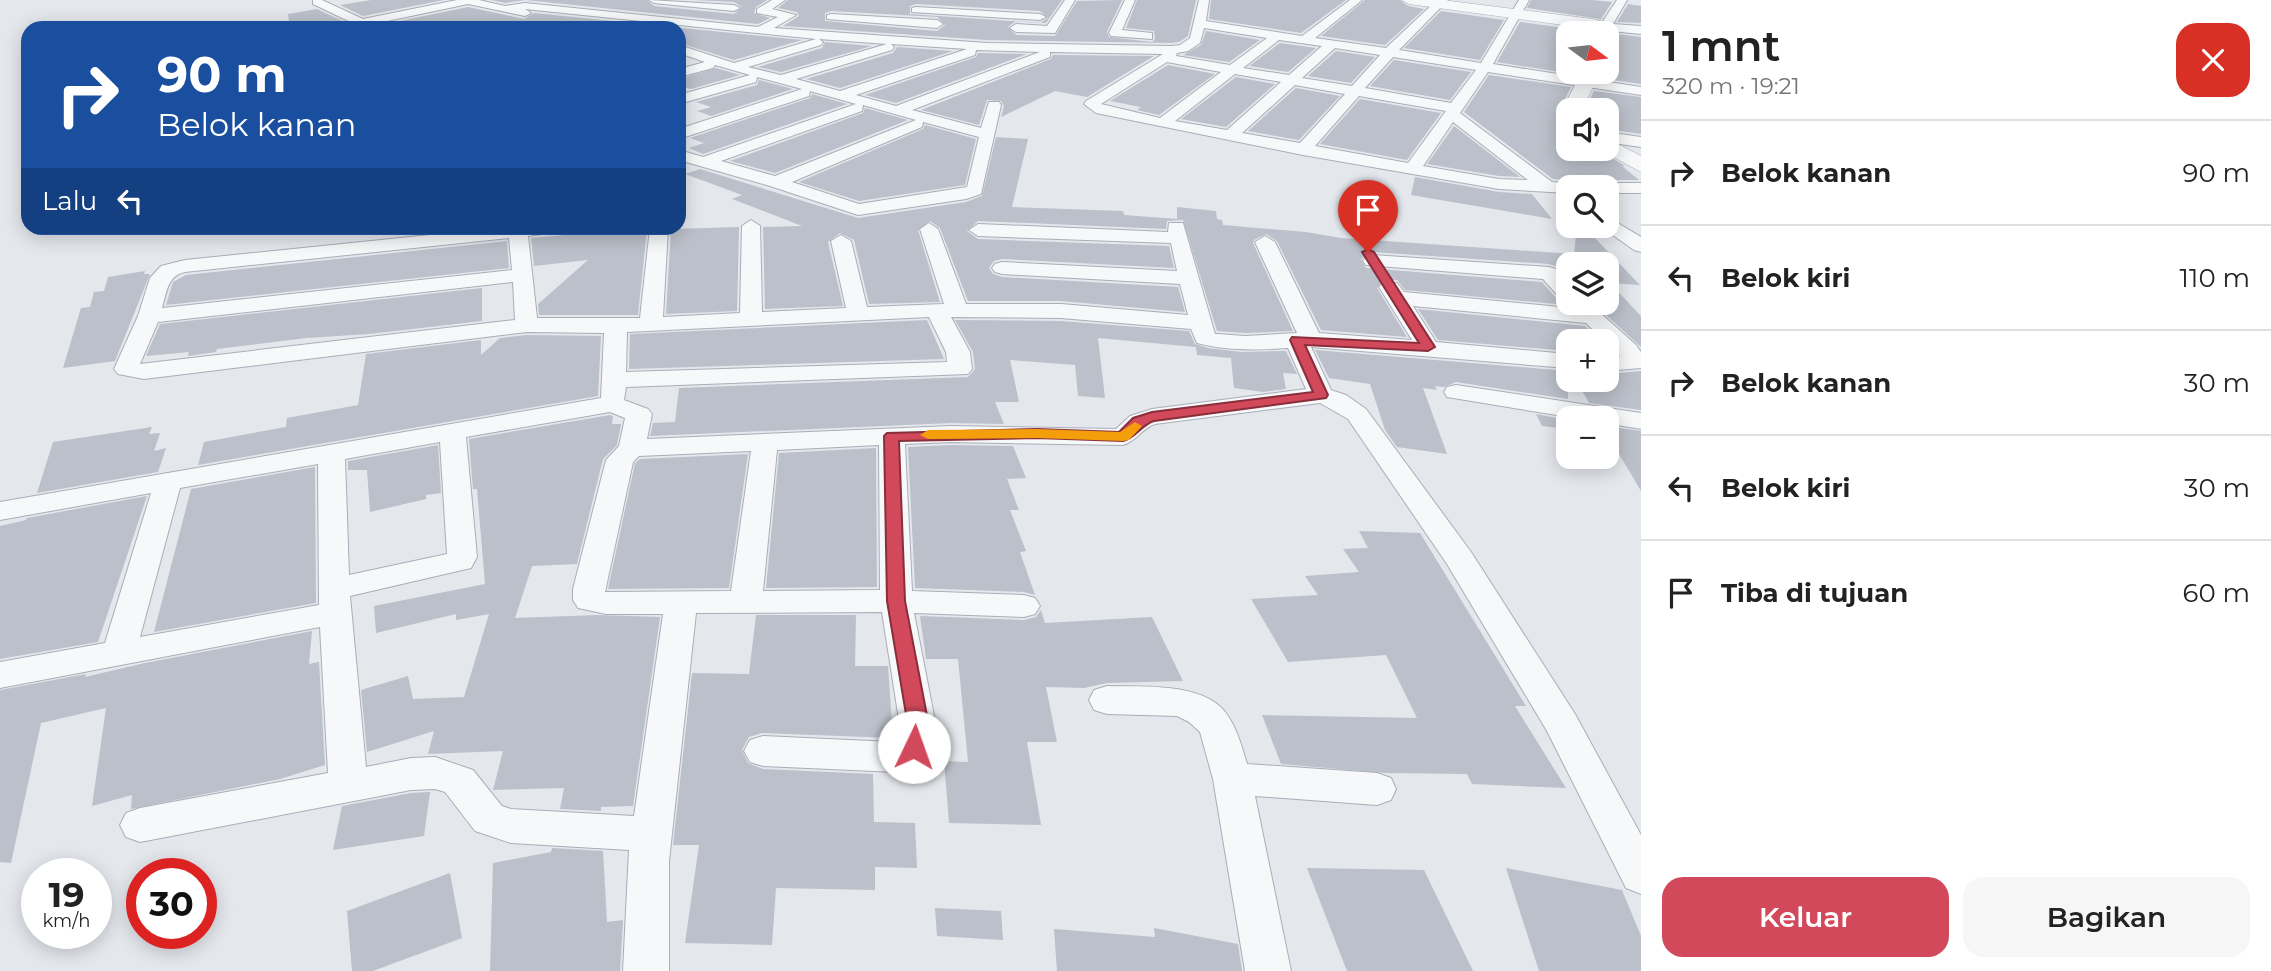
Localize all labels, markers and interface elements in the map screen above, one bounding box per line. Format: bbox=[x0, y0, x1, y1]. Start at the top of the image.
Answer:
text: 1 mnt bbox=[1662, 20, 1780, 72]
north arrow bbox=[1556, 21, 1619, 84]
map controls bbox=[1556, 21, 1619, 469]
button: close bbox=[2176, 23, 2250, 97]
text: 90 m bbox=[157, 45, 287, 104]
icon: right bbox=[42, 49, 133, 140]
text: 320 m · 19:21 bbox=[1662, 72, 1800, 100]
button: sound bbox=[1556, 98, 1619, 161]
text: Belok kanan bbox=[157, 105, 357, 144]
icon: right bbox=[1662, 154, 1700, 192]
text: Belok kanan bbox=[1721, 157, 1891, 189]
text: 90 m bbox=[2183, 157, 2250, 189]
button: search bbox=[1556, 175, 1619, 238]
pin bbox=[1338, 180, 1398, 252]
icon: left bbox=[111, 182, 149, 220]
text: Lalu bbox=[42, 185, 97, 217]
icon: arrive bbox=[1349, 191, 1387, 229]
button: layers bbox=[1556, 252, 1619, 315]
icon: left bbox=[1662, 259, 1700, 297]
text: Belok kiri bbox=[1721, 262, 1850, 294]
text: 110 m bbox=[2180, 262, 2250, 294]
button: + bbox=[1556, 329, 1619, 392]
icon: right bbox=[1662, 364, 1700, 402]
text: Belok kanan bbox=[1721, 367, 1891, 399]
text: 30 m bbox=[2184, 367, 2250, 399]
button: − bbox=[1556, 406, 1619, 469]
icon: left bbox=[1662, 469, 1700, 507]
text: Belok kiri bbox=[1721, 472, 1850, 504]
text: 30 m bbox=[2184, 472, 2250, 504]
icon: arrive bbox=[1662, 574, 1700, 612]
text: Tiba di tujuan bbox=[1721, 577, 1908, 609]
text: 60 m bbox=[2183, 577, 2250, 609]
position arrow bbox=[877, 710, 951, 784]
speed limit sign: 30 bbox=[126, 858, 217, 949]
text: 19 bbox=[48, 873, 85, 916]
button: Keluar bbox=[1662, 877, 1949, 957]
button: Bagikan bbox=[1963, 877, 2250, 957]
text: km/h bbox=[42, 910, 91, 932]

